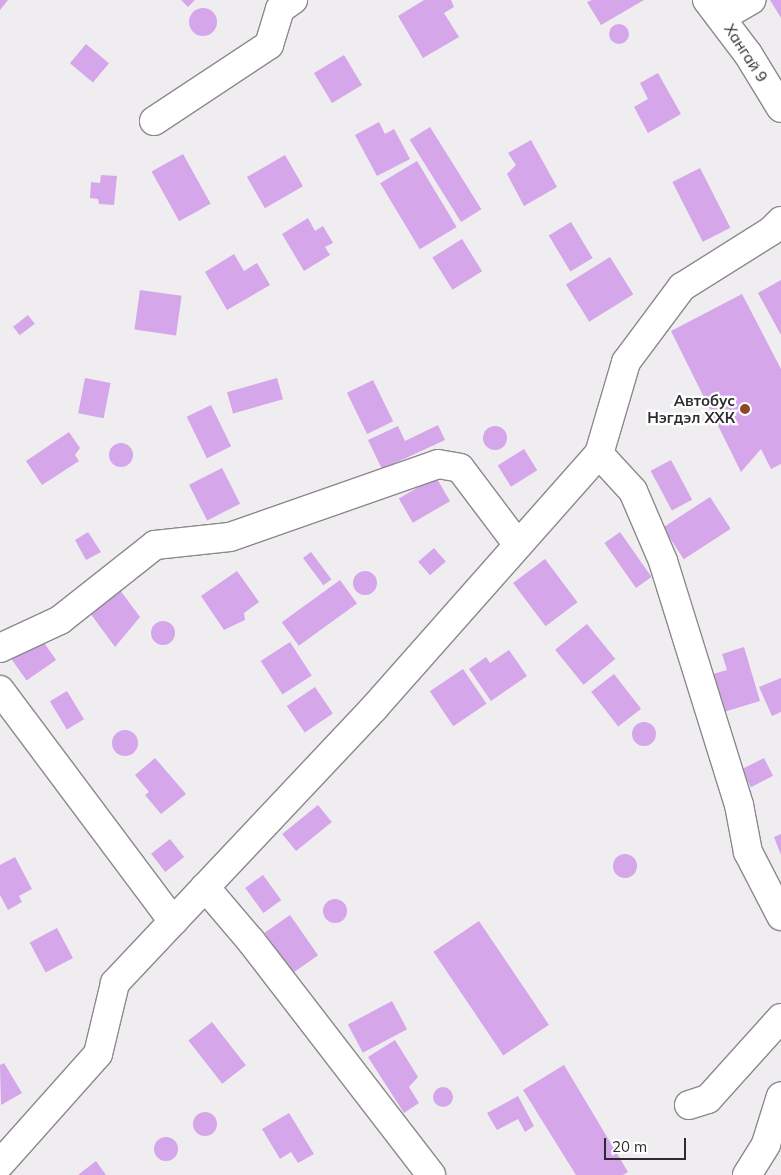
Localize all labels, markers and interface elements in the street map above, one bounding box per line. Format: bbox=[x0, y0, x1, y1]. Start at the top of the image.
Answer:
street label: Хангай 9 bbox=[721, 21, 771, 85]
place label: Автобус Нэгдэл ХХК bbox=[647, 391, 735, 426]
marker: Автобус Нэгдэл ХХК bbox=[739, 403, 751, 415]
scale bar bbox=[606, 1128, 688, 1160]
text: 20 m bbox=[612, 1137, 647, 1156]

